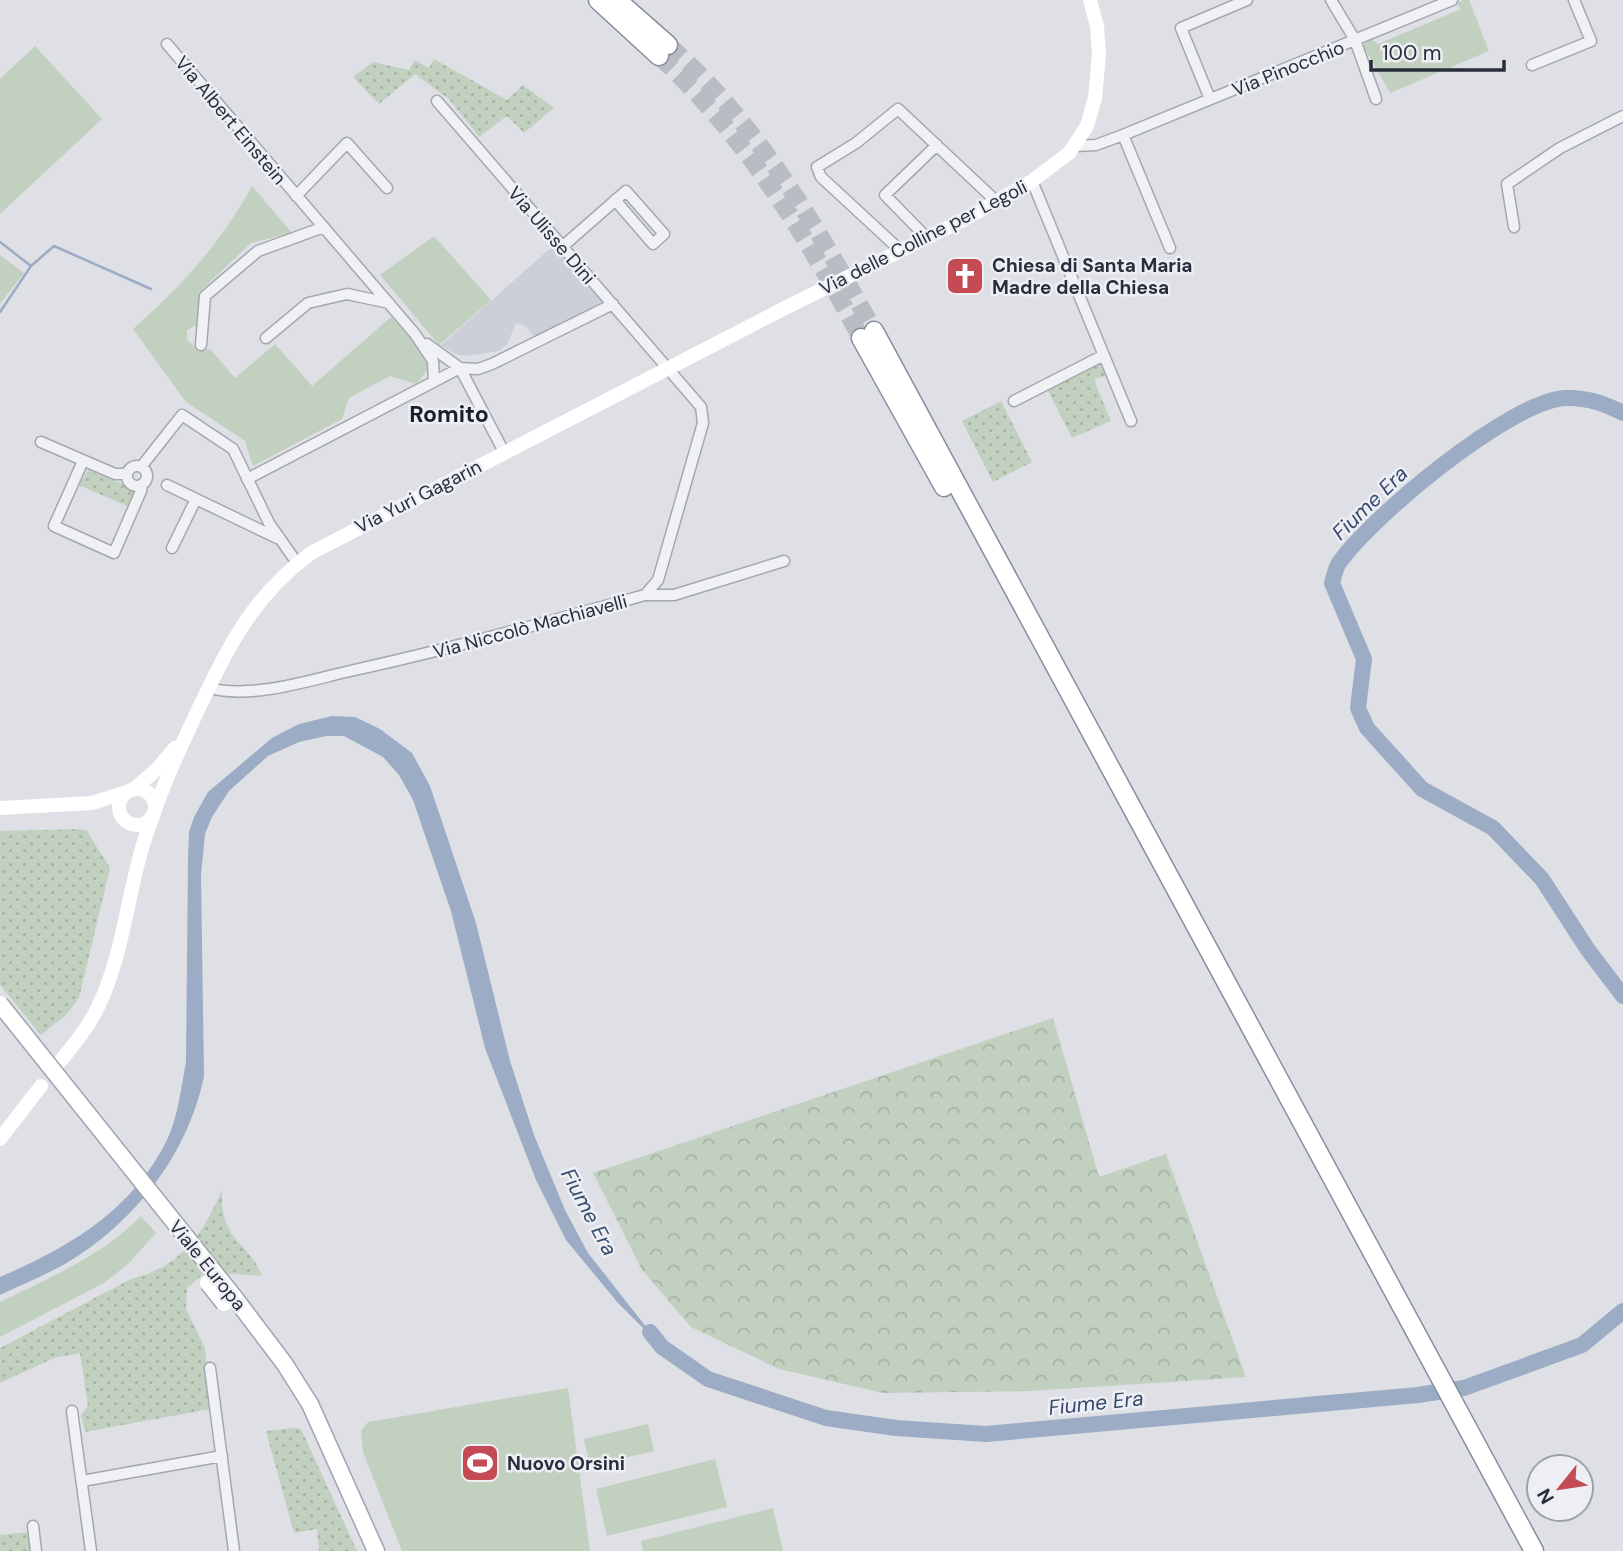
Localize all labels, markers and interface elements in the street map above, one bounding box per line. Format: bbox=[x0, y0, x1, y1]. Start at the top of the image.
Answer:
scale bar bbox=[1371, 28, 1504, 72]
street label: Via Pinocchio bbox=[1228, 35, 1348, 102]
text: 100 m bbox=[1382, 39, 1442, 67]
street label: Via Albert Einstein bbox=[169, 51, 292, 190]
street label: Via delle Colline per Legoli bbox=[815, 174, 1031, 301]
street label: Via Ulisse Dini bbox=[502, 181, 601, 290]
place label: Chiesa di Santa Maria Madre della Chiesa bbox=[992, 253, 1192, 300]
church icon: Chiesa di Santa Maria Madre della Chiesa bbox=[944, 255, 986, 297]
district label: Romito bbox=[409, 399, 489, 429]
street label: Via Yuri Gagarin bbox=[351, 454, 486, 539]
water label: Fiume Era bbox=[1326, 460, 1414, 546]
street label: Via Niccolò Machiavelli bbox=[430, 589, 630, 664]
water label: Fiume Era bbox=[554, 1163, 624, 1261]
street label: Viale Europa bbox=[163, 1215, 252, 1316]
water label: Fiume Era bbox=[1047, 1384, 1145, 1422]
sports icon: Nuovo Orsini bbox=[459, 1442, 501, 1484]
place label: Nuovo Orsini bbox=[507, 1451, 625, 1476]
north arrow bbox=[1525, 1453, 1595, 1523]
text: N bbox=[1531, 1484, 1560, 1509]

